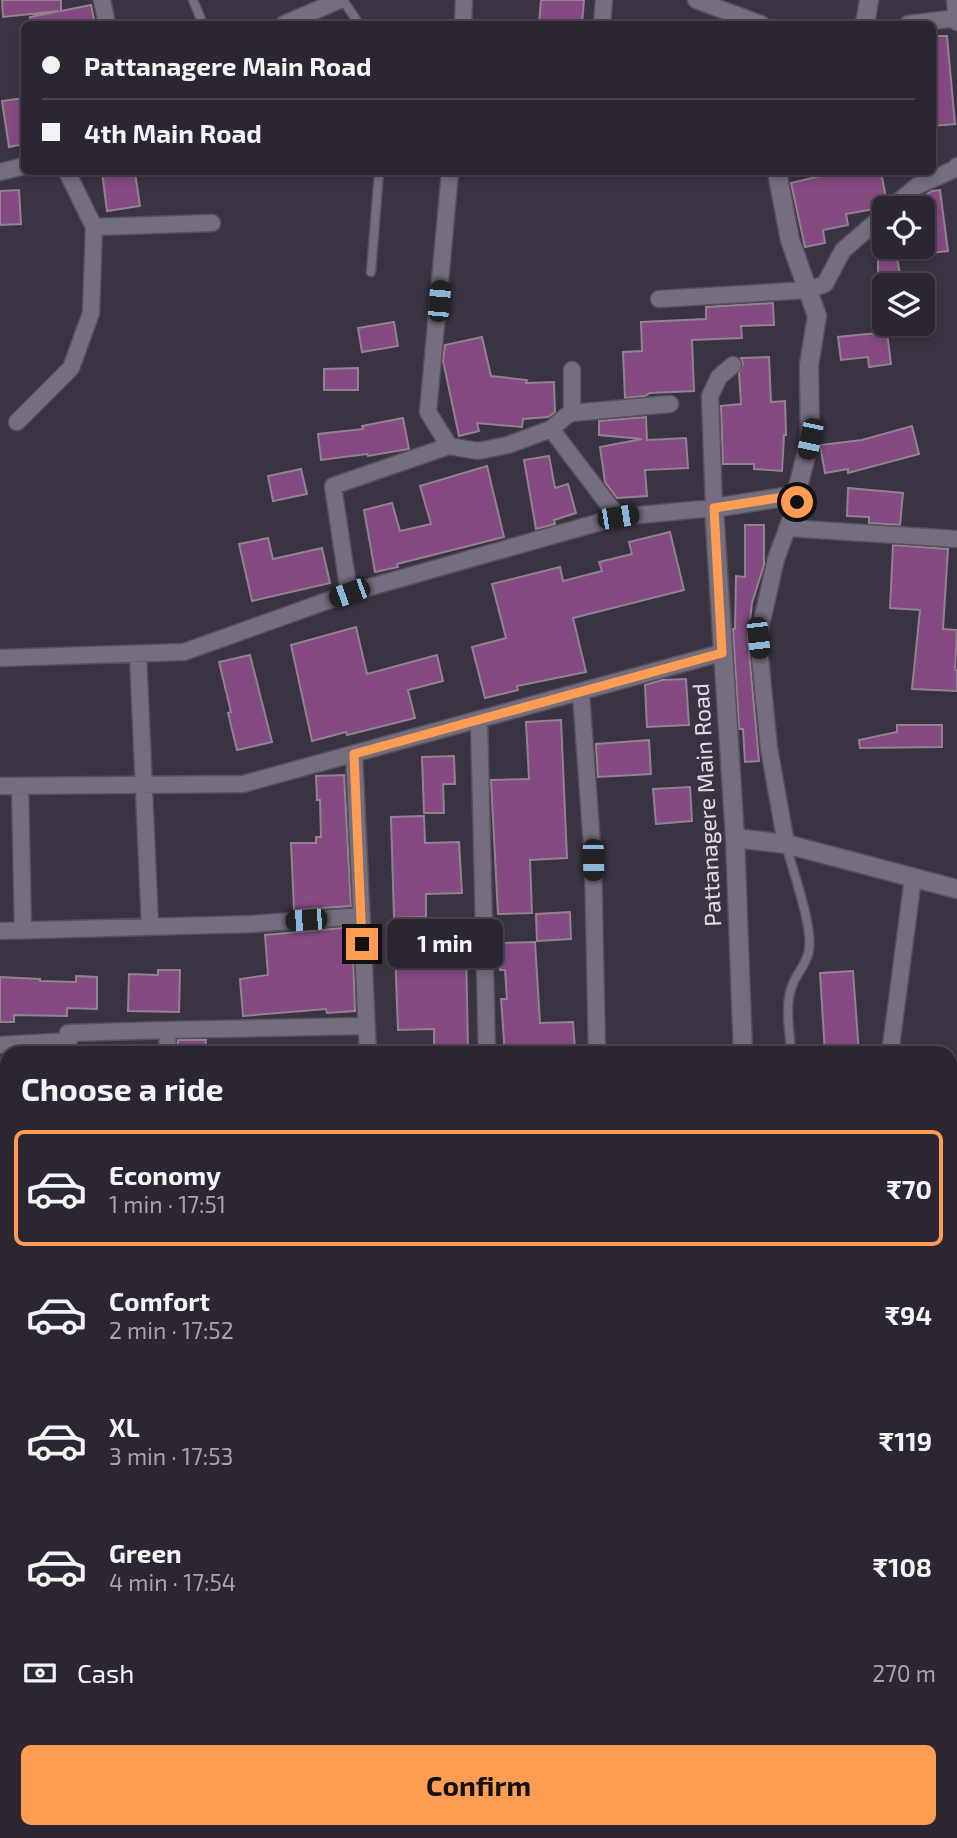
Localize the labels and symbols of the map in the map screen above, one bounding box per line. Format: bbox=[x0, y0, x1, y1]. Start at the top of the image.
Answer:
car bbox=[427, 279, 452, 323]
car bbox=[796, 416, 825, 462]
route start bbox=[781, 486, 813, 518]
car bbox=[596, 503, 641, 531]
car bbox=[326, 576, 373, 610]
car bbox=[746, 616, 771, 660]
street label: Pattanagere Main Road bbox=[686, 683, 726, 927]
car bbox=[583, 839, 604, 881]
car bbox=[285, 908, 328, 932]
callout: 1 min bbox=[386, 920, 502, 968]
route end bbox=[346, 928, 378, 960]

